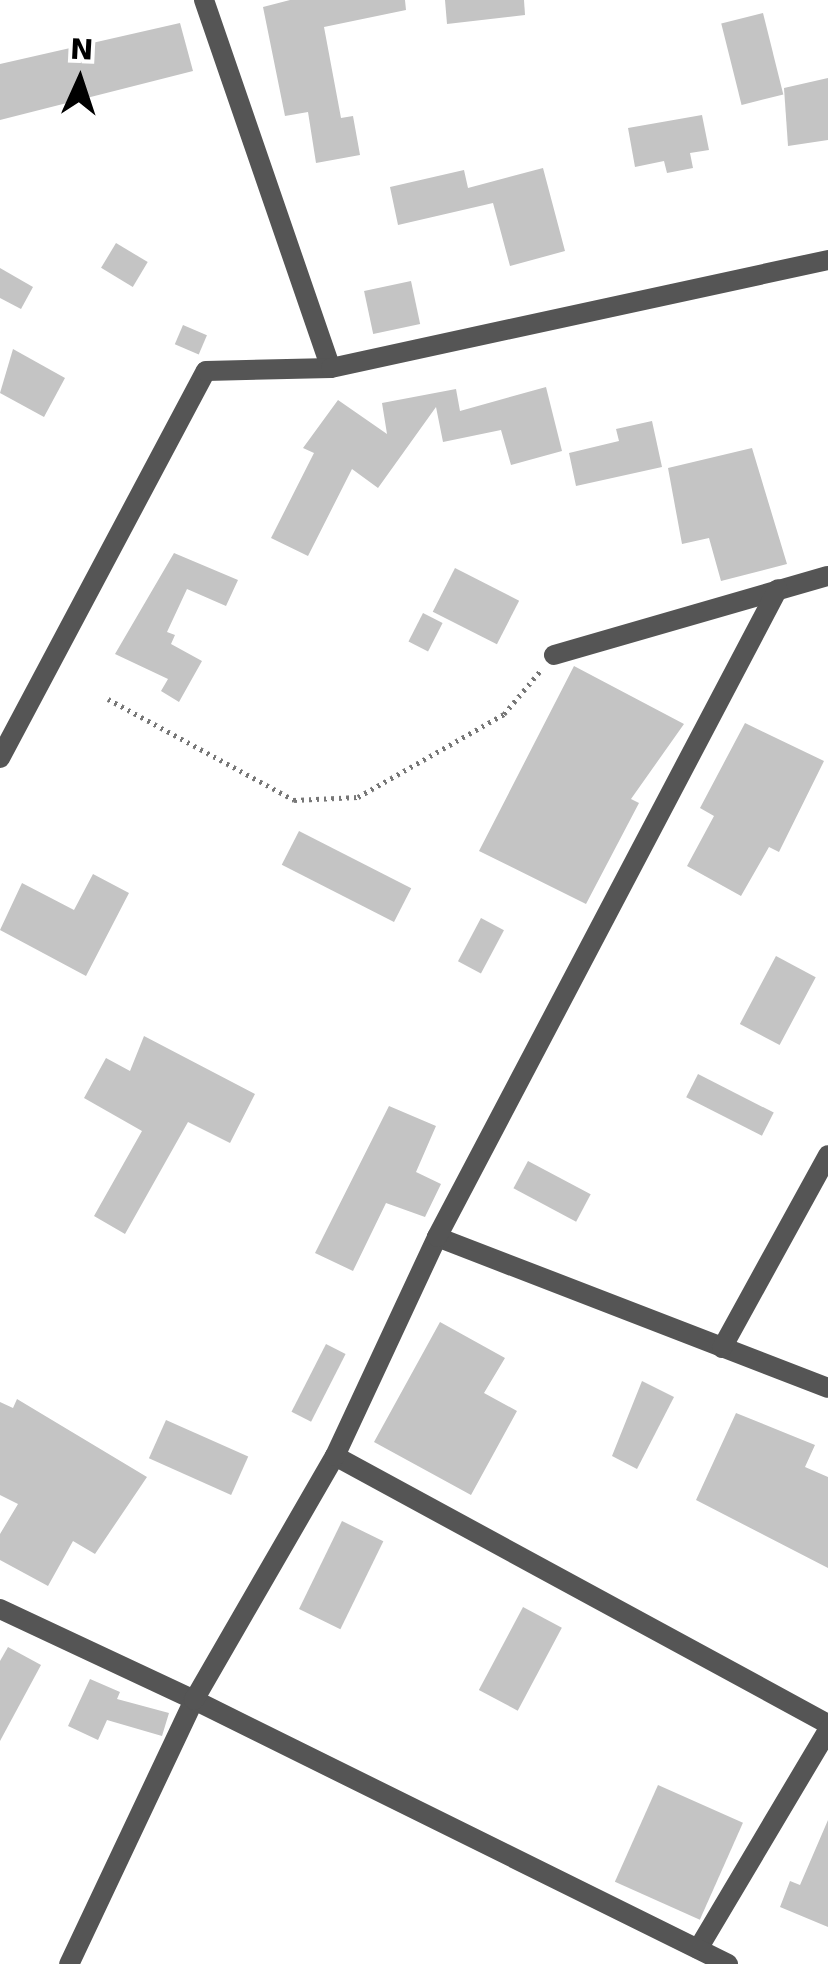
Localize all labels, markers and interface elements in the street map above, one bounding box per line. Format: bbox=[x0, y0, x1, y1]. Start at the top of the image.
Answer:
north arrow bbox=[30, 30, 130, 130]
text: N bbox=[69, 32, 94, 67]

